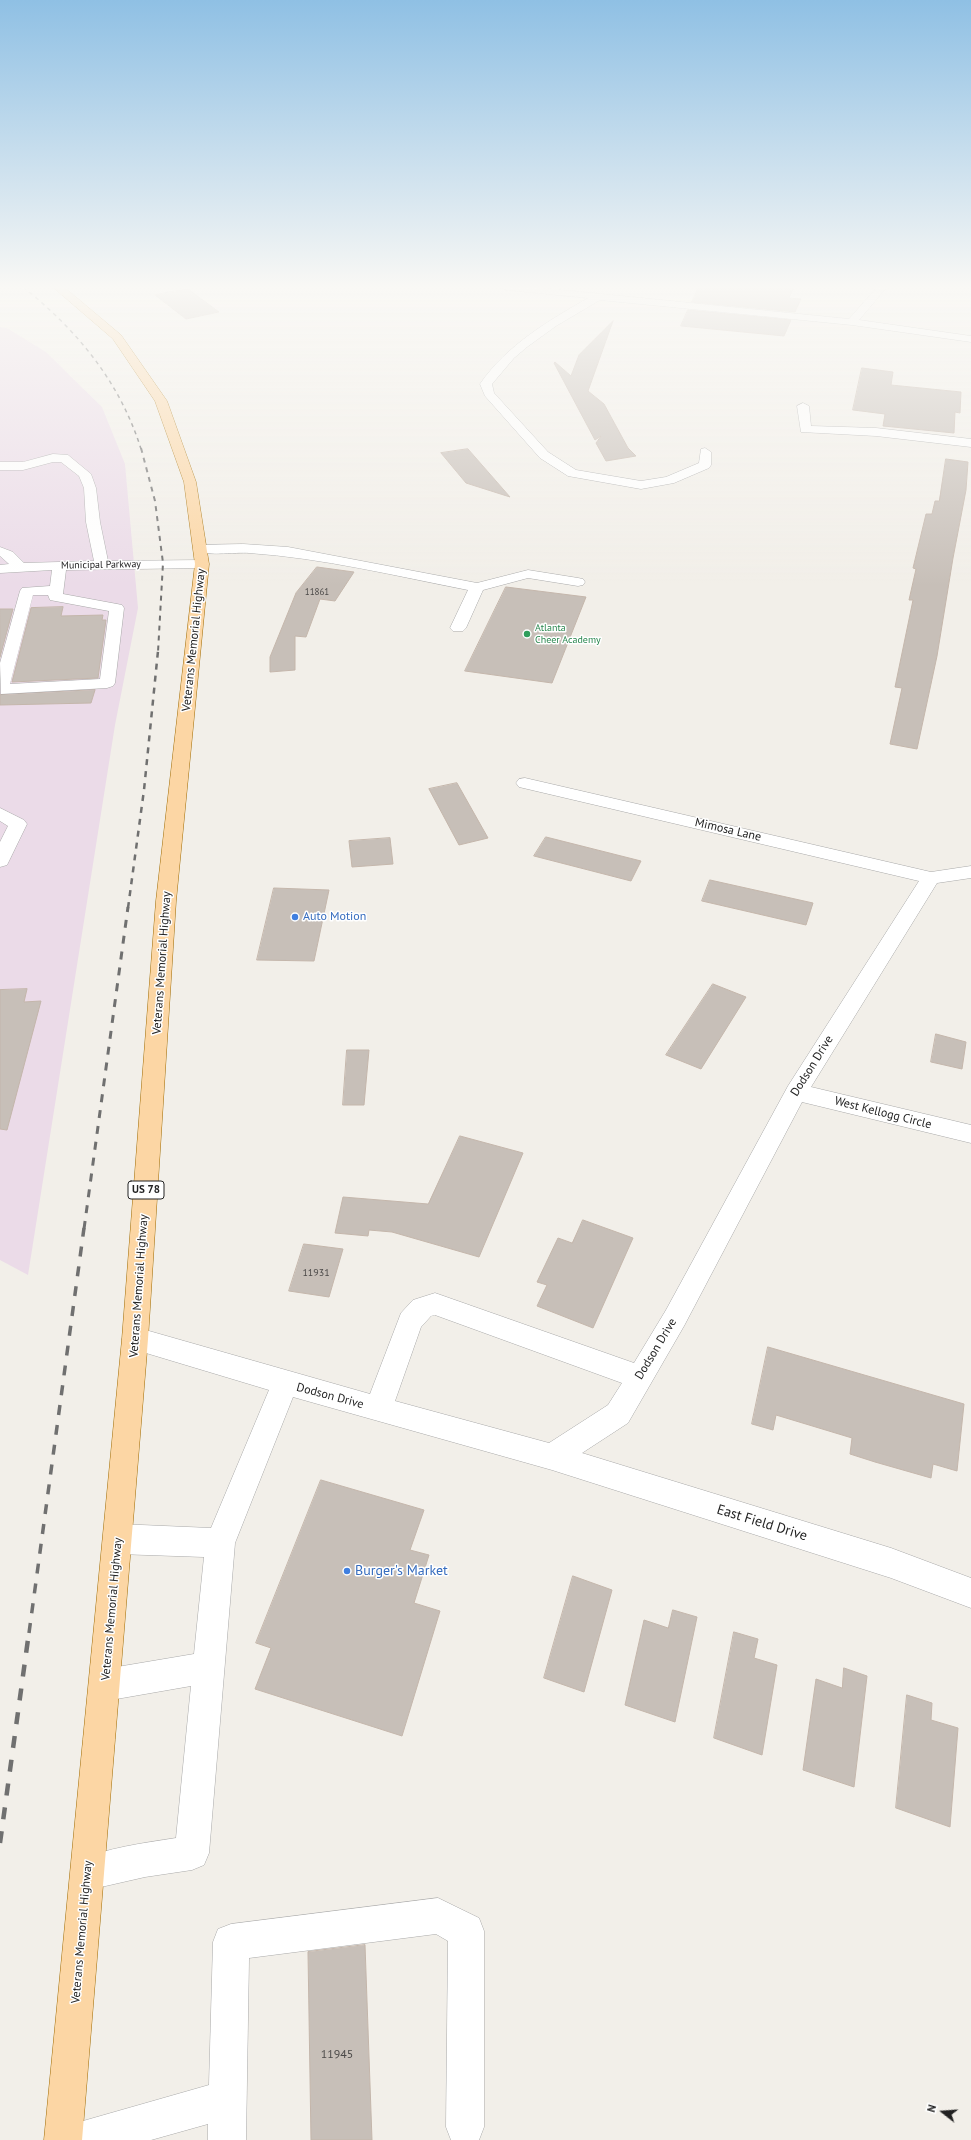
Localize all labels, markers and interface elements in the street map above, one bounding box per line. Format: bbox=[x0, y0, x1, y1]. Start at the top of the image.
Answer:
street label: Municipal Parkway bbox=[61, 558, 141, 572]
street label: Veterans Memorial Highway bbox=[179, 568, 209, 712]
house number: 11861 bbox=[305, 587, 329, 597]
place label: Atlanta Cheer Academy bbox=[535, 622, 601, 646]
marker: Atlanta Cheer Academy bbox=[522, 629, 532, 639]
street label: Mimosa Lane bbox=[693, 815, 763, 845]
street label: Veterans Memorial Highway bbox=[150, 891, 174, 1035]
place label: Auto Motion bbox=[303, 910, 366, 924]
marker: Auto Motion bbox=[290, 912, 300, 922]
street label: Dodson Drive bbox=[788, 1033, 836, 1099]
street label: West Kellogg Circle bbox=[833, 1094, 933, 1132]
road number: US 78 bbox=[128, 1181, 164, 1199]
street label: Veterans Memorial Highway bbox=[127, 1214, 151, 1358]
house number: 11931 bbox=[302, 1267, 330, 1279]
street label: Dodson Drive bbox=[632, 1316, 680, 1382]
street label: Dodson Drive bbox=[295, 1380, 365, 1412]
street label: East Field Drive bbox=[715, 1501, 809, 1545]
street label: Veterans Memorial Highway bbox=[99, 1537, 125, 1681]
place label: Burger's Market bbox=[355, 1563, 448, 1579]
marker: Burger's Market bbox=[342, 1566, 352, 1576]
street label: Veterans Memorial Highway bbox=[69, 1860, 95, 2004]
house number: 11945 bbox=[321, 2048, 353, 2062]
north arrow bbox=[923, 2092, 963, 2132]
text: N bbox=[924, 2103, 939, 2114]

